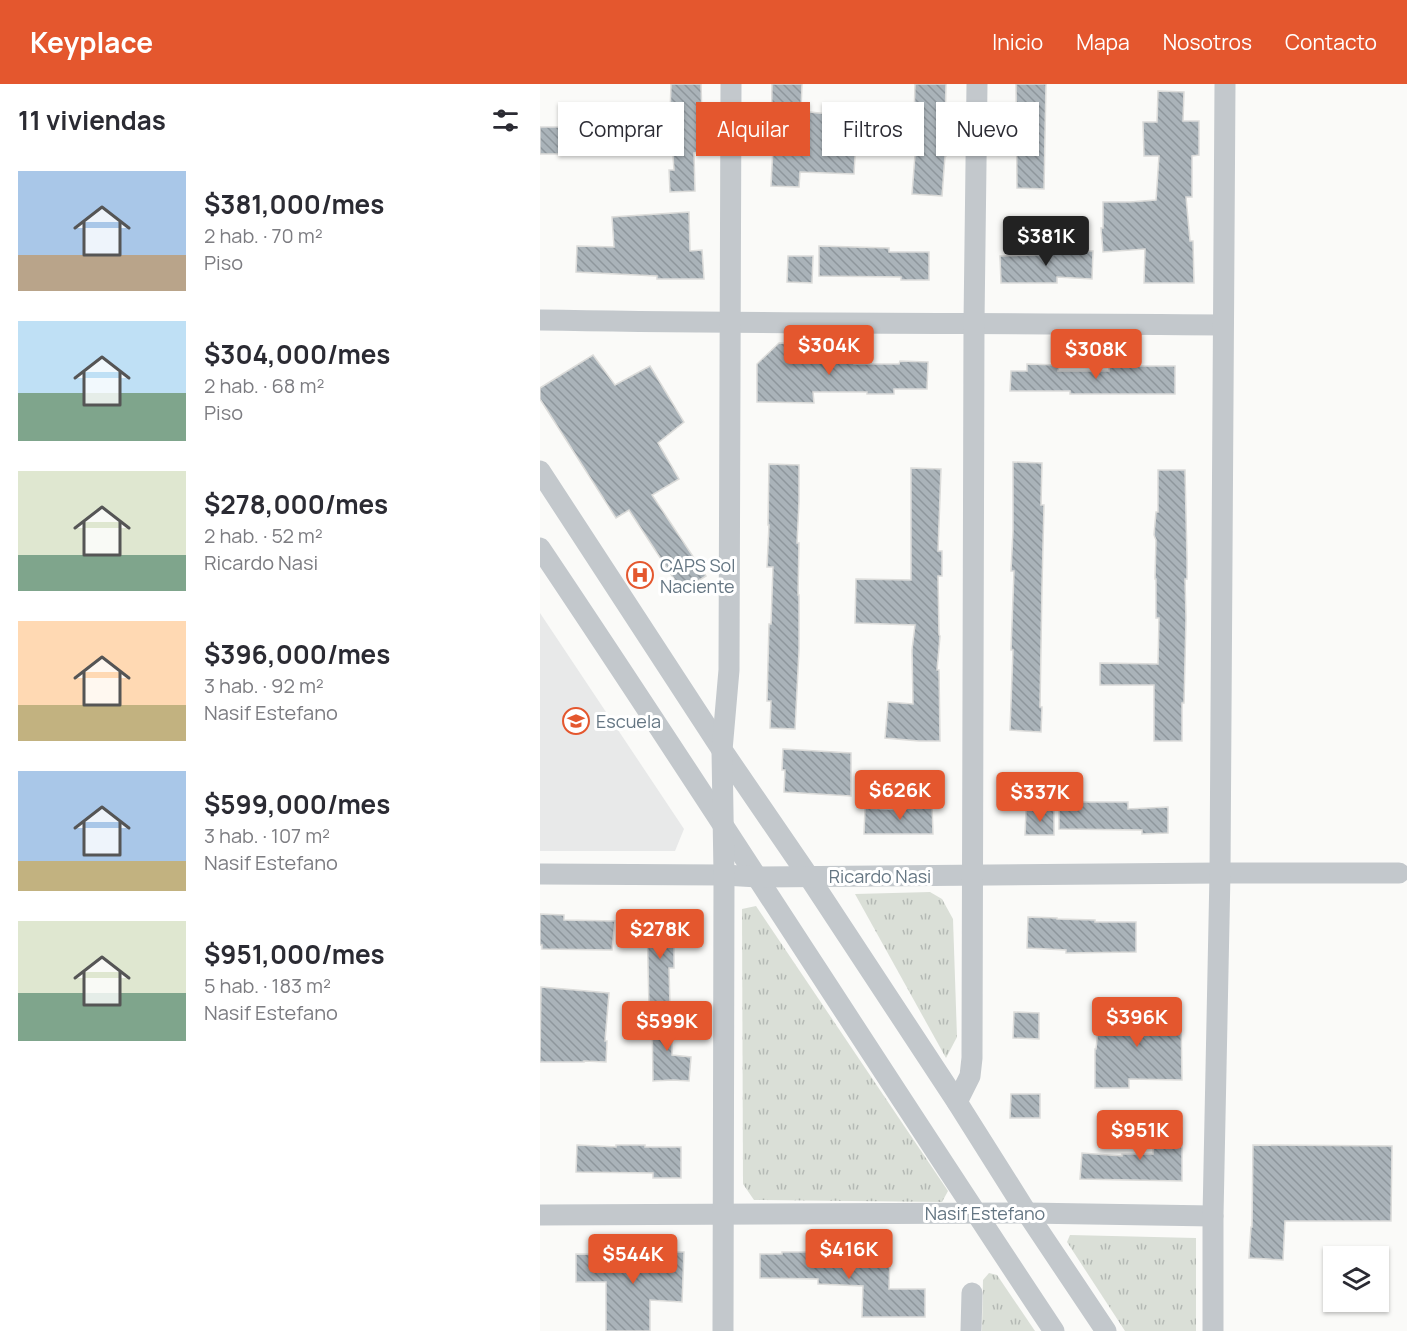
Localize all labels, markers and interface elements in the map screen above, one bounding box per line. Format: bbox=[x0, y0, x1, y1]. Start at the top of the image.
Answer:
text: Keyplace bbox=[30, 23, 153, 61]
text: Inicio bbox=[992, 28, 1043, 56]
text: Mapa bbox=[1076, 28, 1130, 56]
text: Nosotros bbox=[1163, 28, 1252, 56]
text: Contacto bbox=[1285, 28, 1377, 56]
text: 11 viviendas bbox=[18, 102, 166, 138]
chip: Comprar bbox=[558, 102, 684, 156]
chip: Alquilar bbox=[696, 102, 810, 156]
chip: Filtros bbox=[822, 102, 924, 156]
chip: Nuevo bbox=[936, 102, 1039, 156]
icon: filters bbox=[489, 104, 522, 137]
text: $381,000/mes bbox=[204, 186, 384, 222]
icon: home bbox=[66, 195, 138, 267]
pin: $381K bbox=[1004, 216, 1088, 267]
text: 2 hab. · 70 m² bbox=[204, 222, 323, 249]
text: $381K bbox=[1017, 222, 1075, 249]
text: Piso bbox=[204, 249, 243, 276]
pin: $304K bbox=[787, 325, 871, 376]
pin: $308K bbox=[1054, 329, 1138, 380]
text: $304K bbox=[798, 331, 860, 358]
text: $308K bbox=[1065, 335, 1127, 362]
text: $304,000/mes bbox=[204, 336, 390, 372]
icon: home bbox=[66, 345, 138, 417]
text: 2 hab. · 68 m² bbox=[204, 372, 324, 399]
text: Piso bbox=[204, 399, 243, 426]
text: $278,000/mes bbox=[204, 486, 388, 522]
icon: home bbox=[66, 495, 138, 567]
text: 2 hab. · 52 m² bbox=[204, 522, 323, 549]
text: Ricardo Nasi bbox=[204, 549, 318, 576]
place label: CAPS Sol Naciente bbox=[660, 553, 735, 598]
hospital icon: CAPS Sol Naciente bbox=[625, 560, 655, 590]
text: $396,000/mes bbox=[204, 636, 390, 672]
icon: home bbox=[66, 645, 138, 717]
text: 3 hab. · 92 m² bbox=[204, 672, 324, 699]
text: Nasif Estefano bbox=[204, 699, 338, 726]
school or university icon: Escuela bbox=[561, 706, 591, 736]
place label: Escuela bbox=[596, 709, 661, 733]
pin: $626K bbox=[858, 770, 942, 821]
pin: $337K bbox=[998, 772, 1082, 823]
text: $626K bbox=[869, 776, 931, 803]
text: $337K bbox=[1010, 778, 1070, 805]
text: $599,000/mes bbox=[204, 786, 390, 822]
icon: home bbox=[66, 795, 138, 867]
text: 3 hab. · 107 m² bbox=[204, 822, 330, 849]
text: Nasif Estefano bbox=[204, 849, 338, 876]
street label: Ricardo Nasi bbox=[829, 864, 931, 888]
pin: $278K bbox=[618, 909, 702, 960]
text: $278K bbox=[630, 915, 690, 942]
text: $951,000/mes bbox=[204, 936, 385, 972]
icon: home bbox=[66, 945, 138, 1017]
text: 5 hab. · 183 m² bbox=[204, 972, 331, 999]
pin: $396K bbox=[1095, 997, 1179, 1048]
text: Nasif Estefano bbox=[204, 999, 338, 1026]
pin: $599K bbox=[625, 1001, 709, 1052]
text: $396K bbox=[1106, 1003, 1168, 1030]
text: $599K bbox=[636, 1007, 698, 1034]
pin: $951K bbox=[1098, 1110, 1182, 1161]
text: $951K bbox=[1111, 1116, 1169, 1143]
street label: Nasif Estefano bbox=[925, 1201, 1045, 1225]
pin: $416K bbox=[807, 1229, 891, 1280]
pin: $544K bbox=[591, 1234, 675, 1285]
text: $416K bbox=[820, 1235, 878, 1262]
text: $544K bbox=[602, 1240, 664, 1267]
map controls bbox=[1323, 1246, 1389, 1312]
button: layers bbox=[1323, 1246, 1389, 1312]

